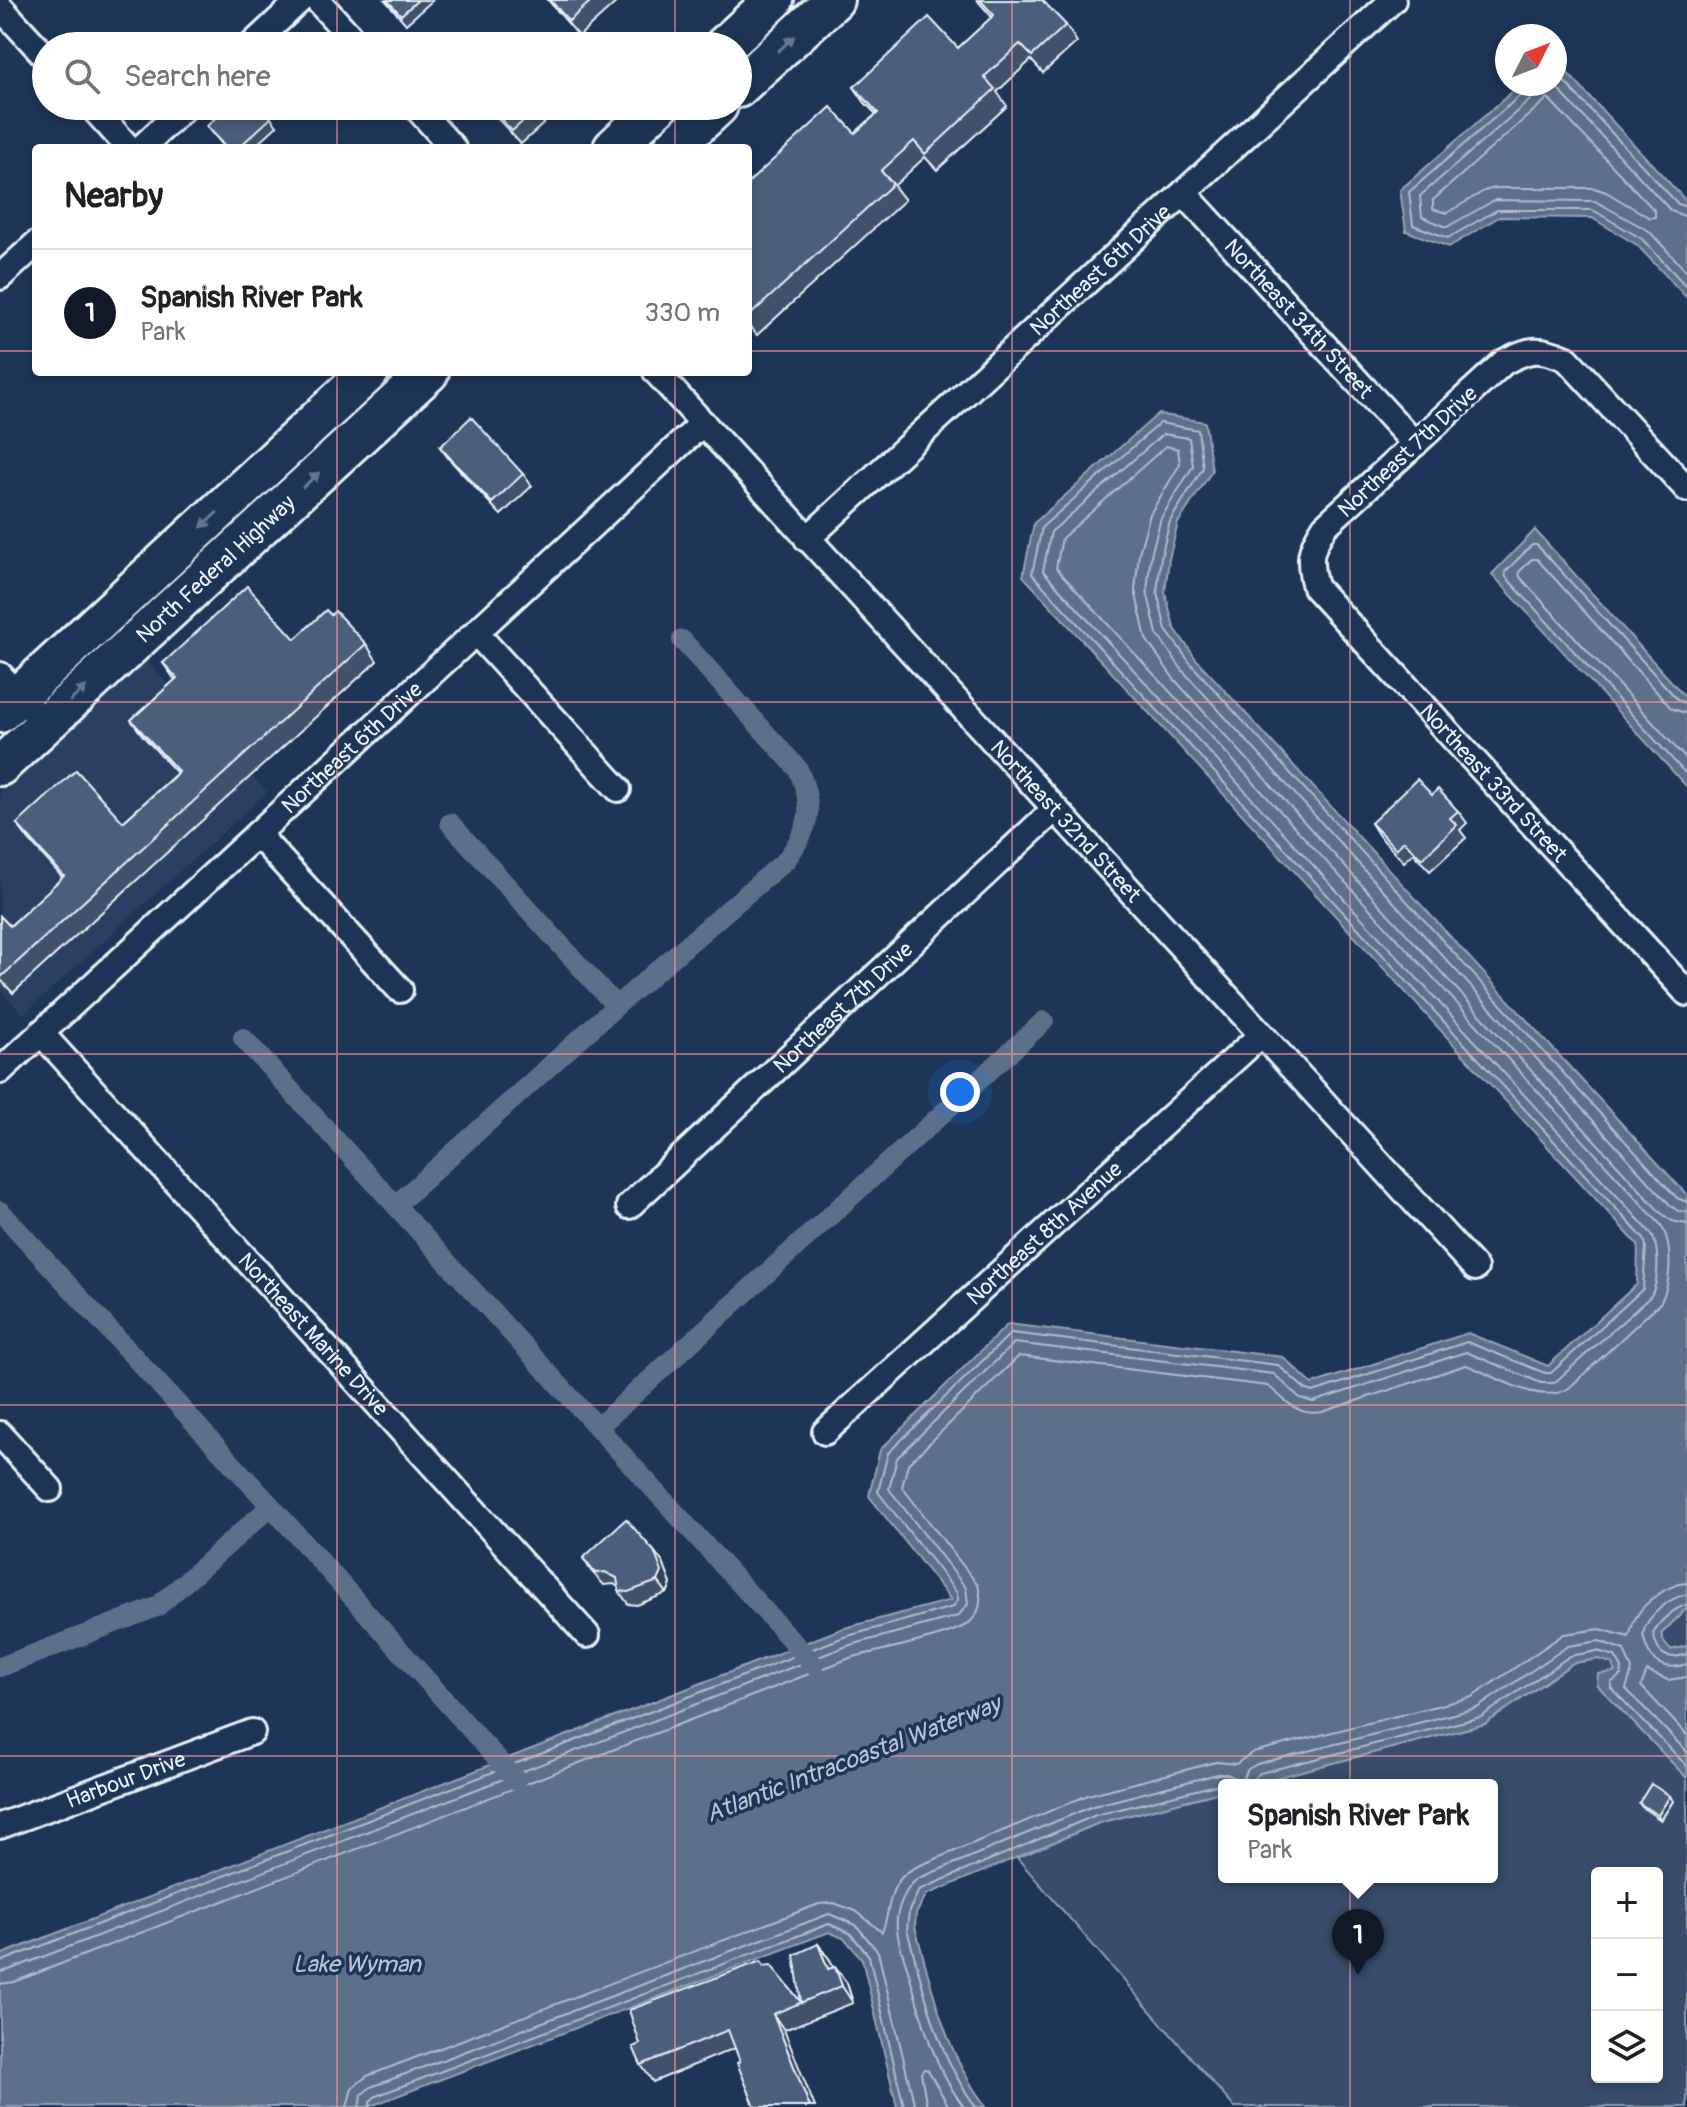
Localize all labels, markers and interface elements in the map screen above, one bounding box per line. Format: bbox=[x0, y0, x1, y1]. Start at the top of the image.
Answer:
north arrow bbox=[1495, 24, 1567, 96]
search box bbox=[32, 32, 752, 120]
one-way arrow bbox=[776, 35, 796, 53]
icon: search bbox=[60, 54, 104, 98]
text: Search here bbox=[124, 58, 271, 95]
text: Nearby bbox=[64, 175, 163, 218]
street label: Northeast 6th Drive bbox=[1024, 198, 1177, 342]
street label: Northeast 34th Street bbox=[1218, 233, 1379, 405]
text: Spanish River Park bbox=[140, 279, 363, 316]
text: 1 bbox=[85, 297, 95, 329]
text: 330 m bbox=[644, 297, 720, 329]
text: Park bbox=[140, 316, 186, 348]
street label: Northeast 7th Drive bbox=[1332, 380, 1483, 524]
one-way arrow bbox=[301, 472, 320, 490]
street label: North Federal Highway bbox=[130, 489, 301, 649]
one-way arrow bbox=[200, 510, 219, 528]
street label: Northeast 6th Drive bbox=[276, 676, 429, 820]
one-way arrow bbox=[68, 685, 87, 703]
street label: Northeast 33rd Street bbox=[1414, 698, 1573, 868]
street label: Northeast 32nd Street bbox=[984, 734, 1147, 909]
street label: Northeast 7th Drive bbox=[768, 936, 919, 1080]
your location bbox=[940, 1072, 980, 1112]
street label: Northeast 8th Avenue bbox=[961, 1155, 1128, 1312]
street label: Northeast Marine Drive bbox=[232, 1247, 394, 1422]
water label: Atlantic Intracoastal Waterway bbox=[702, 1689, 1007, 1829]
street label: Harbour Drive bbox=[62, 1745, 190, 1815]
popup bbox=[1218, 1779, 1498, 1883]
text: Spanish River Park bbox=[1247, 1797, 1469, 1834]
text: Park bbox=[1247, 1834, 1292, 1866]
map controls bbox=[1591, 1867, 1663, 2083]
button: + bbox=[1591, 1867, 1663, 1939]
pin: 1 bbox=[1332, 1909, 1384, 1975]
button: − bbox=[1591, 1939, 1663, 2011]
water label: Lake Wyman bbox=[293, 1950, 422, 1979]
button: layers bbox=[1591, 2011, 1663, 2083]

